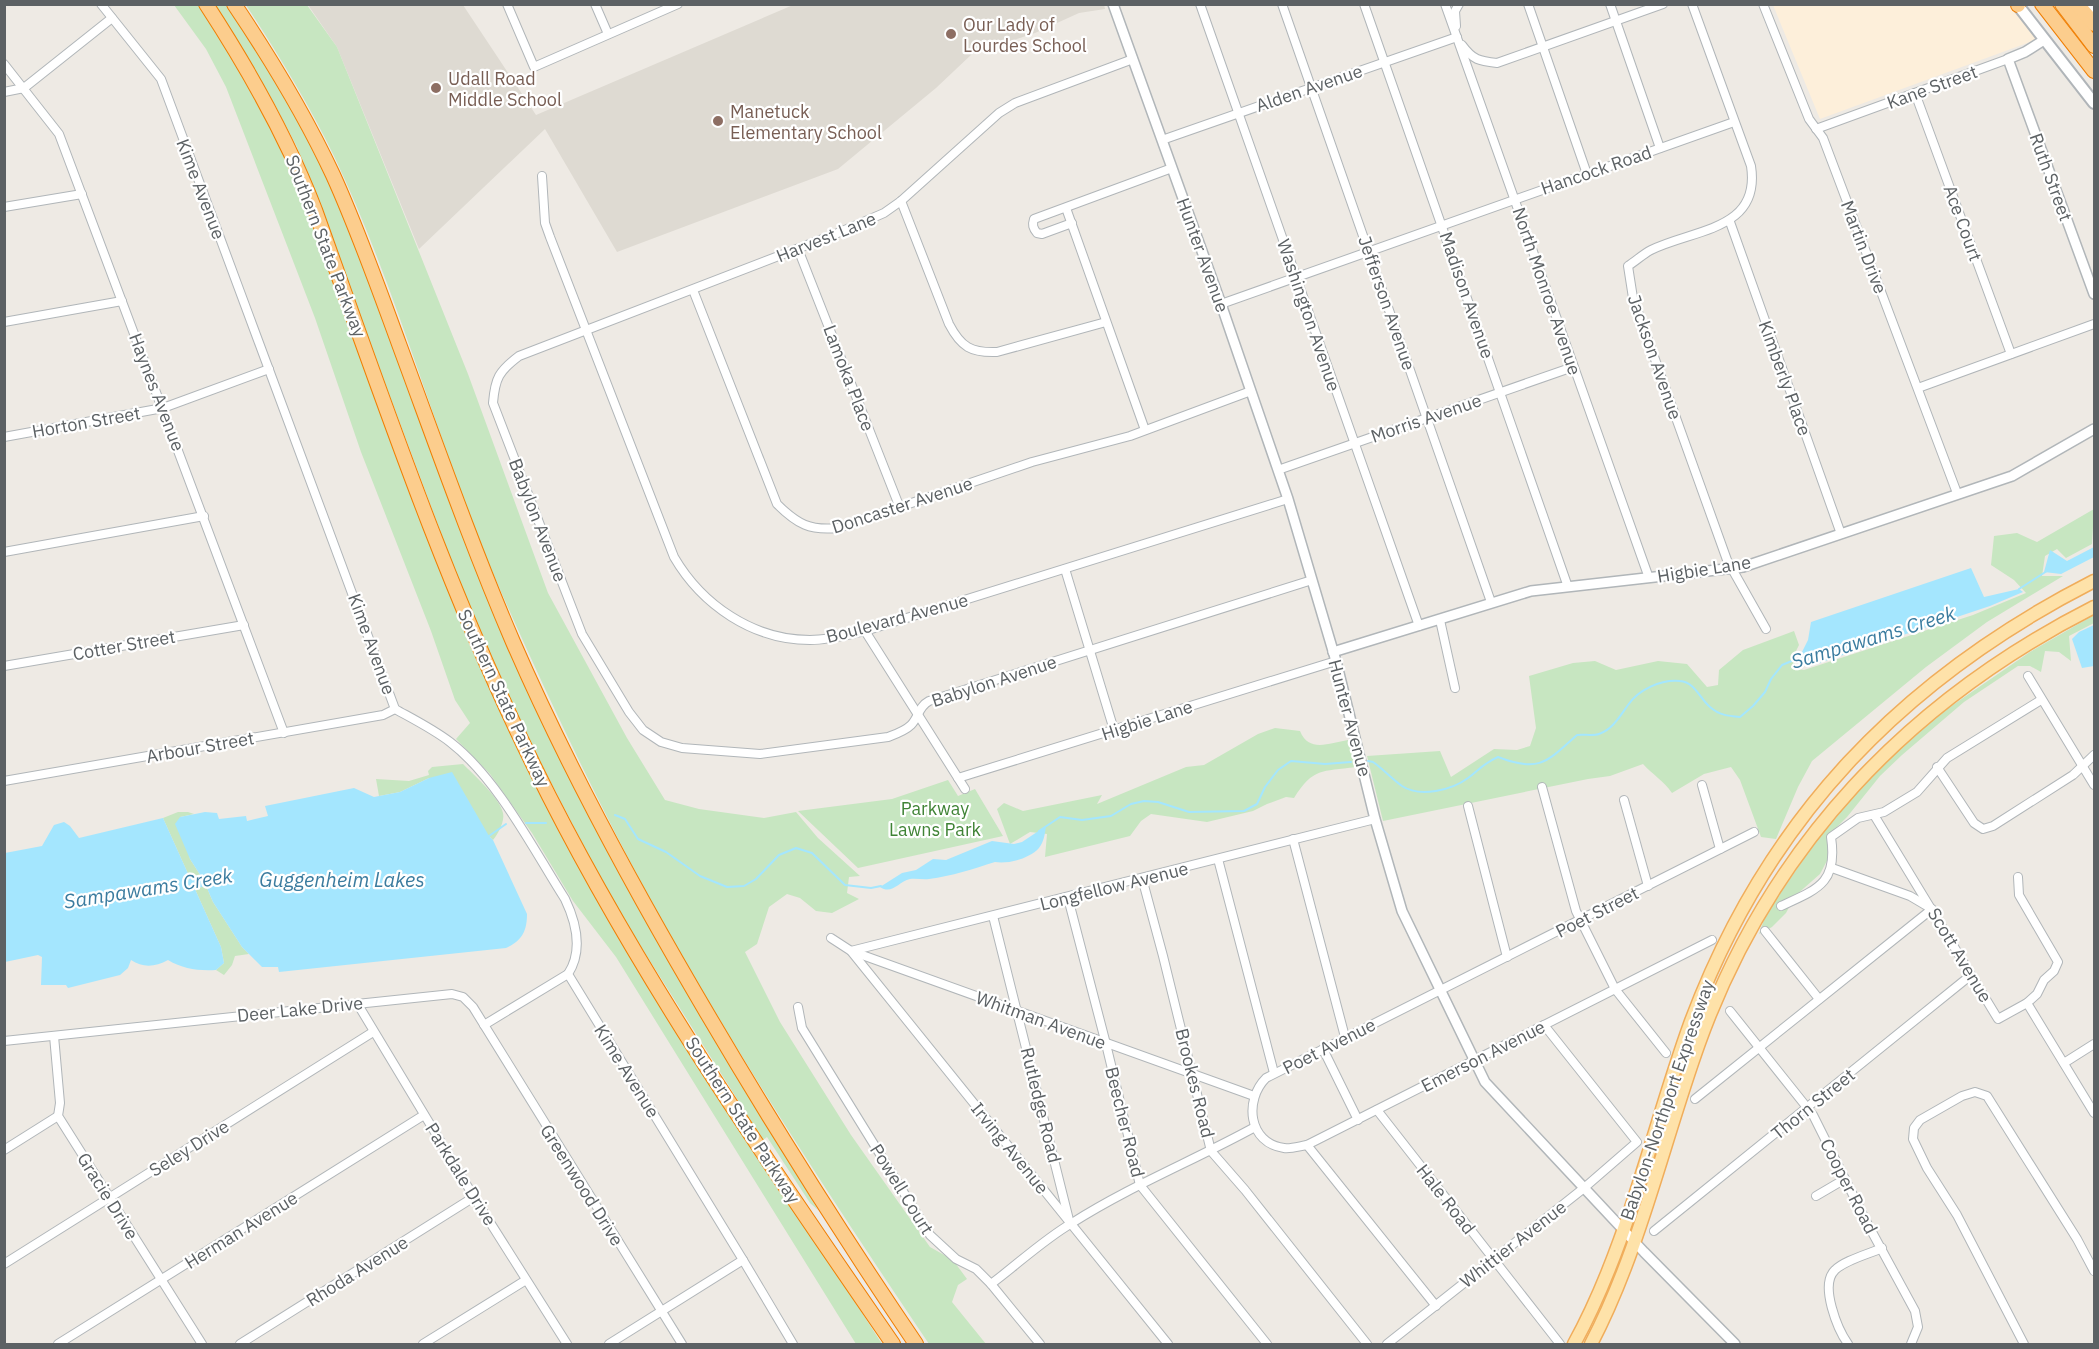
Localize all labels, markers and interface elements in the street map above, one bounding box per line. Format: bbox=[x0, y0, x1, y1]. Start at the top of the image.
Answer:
place label: Our Lady of Lourdes School bbox=[963, 13, 1087, 57]
marker: Our Lady of Lourdes School bbox=[944, 27, 958, 41]
street label: Alden Avenue bbox=[1253, 59, 1365, 117]
street label: Kane Street bbox=[1884, 60, 1980, 114]
place label: Udall Road Middle School bbox=[448, 67, 562, 111]
marker: Udall Road Middle School bbox=[429, 81, 443, 95]
place label: Manetuck Elementary School bbox=[730, 100, 882, 144]
marker: Manetuck Elementary School bbox=[711, 114, 725, 128]
street label: Ruth Street bbox=[2024, 130, 2078, 224]
street label: Kime Avenue bbox=[171, 135, 231, 243]
street label: Hancock Road bbox=[1538, 140, 1654, 200]
street label: Southern State Parkway bbox=[281, 151, 371, 341]
street label: Ace Court bbox=[1939, 182, 1987, 264]
street label: Hunter Avenue bbox=[1172, 195, 1234, 316]
street label: Martin Drive bbox=[1836, 197, 1892, 297]
street label: North Monroe Avenue bbox=[1507, 204, 1587, 378]
street label: Harvest Lane bbox=[773, 207, 879, 267]
street label: Madison Avenue bbox=[1435, 229, 1499, 362]
street label: Jefferson Avenue bbox=[1353, 233, 1421, 373]
street label: Washington Avenue bbox=[1272, 236, 1346, 394]
street label: Jackson Avenue bbox=[1623, 292, 1687, 423]
street label: Kimberly Place bbox=[1754, 317, 1816, 439]
street label: Lamoka Place bbox=[818, 322, 880, 434]
street label: Haynes Avenue bbox=[124, 330, 190, 454]
street label: Morris Avenue bbox=[1368, 388, 1484, 448]
street label: Horton Street bbox=[30, 401, 142, 443]
street label: Babylon Avenue bbox=[504, 455, 572, 585]
street label: Doncaster Avenue bbox=[829, 471, 975, 539]
street label: Higbie Lane bbox=[1656, 550, 1753, 588]
street label: Boulevard Avenue bbox=[823, 588, 971, 648]
street label: Kime Avenue bbox=[343, 590, 401, 698]
water label: Sampawams Creek bbox=[1788, 599, 1959, 675]
street label: Southern State Parkway bbox=[453, 605, 555, 791]
street label: Cotter Street bbox=[71, 625, 177, 665]
street label: Babylon Avenue bbox=[929, 650, 1060, 712]
street label: Hunter Avenue bbox=[1323, 657, 1377, 779]
street label: Higbie Lane bbox=[1098, 694, 1196, 746]
street label: Arbour Street bbox=[144, 726, 256, 768]
park label: Parkway Lawns Park bbox=[889, 797, 982, 841]
street label: Longfellow Avenue bbox=[1037, 856, 1191, 916]
water label: Sampawams Creek bbox=[62, 861, 235, 915]
water label: Guggenheim Lakes bbox=[259, 866, 425, 893]
street label: Poet Street bbox=[1551, 881, 1643, 943]
street label: Scott Avenue bbox=[1923, 904, 1997, 1007]
street label: Babylon-Northport Expressway bbox=[1615, 977, 1719, 1223]
street label: Whitman Avenue bbox=[973, 986, 1109, 1054]
street label: Deer Lake Drive bbox=[236, 991, 364, 1027]
street label: Poet Avenue bbox=[1279, 1013, 1379, 1079]
street label: Emerson Avenue bbox=[1417, 1015, 1549, 1097]
street label: Kime Avenue bbox=[589, 1020, 665, 1122]
street label: Brookes Road bbox=[1170, 1026, 1220, 1140]
street label: Southern State Parkway bbox=[681, 1033, 805, 1207]
street label: Rutledge Road bbox=[1016, 1045, 1066, 1165]
street label: Thorn Street bbox=[1766, 1063, 1860, 1145]
street label: Beecher Road bbox=[1100, 1064, 1150, 1180]
street label: Irving Avenue bbox=[966, 1097, 1054, 1199]
street label: Seley Drive bbox=[145, 1114, 233, 1182]
street label: Parkdale Drive bbox=[420, 1118, 502, 1230]
street label: Greenwood Drive bbox=[535, 1120, 629, 1250]
street label: Cooper Road bbox=[1815, 1134, 1883, 1238]
street label: Powell Court bbox=[865, 1139, 939, 1239]
street label: Gracie Drive bbox=[72, 1148, 144, 1244]
street label: Hale Road bbox=[1411, 1159, 1481, 1239]
street label: Herman Avenue bbox=[180, 1186, 302, 1274]
street label: Whittier Avenue bbox=[1455, 1195, 1571, 1293]
street label: Rhoda Avenue bbox=[302, 1230, 412, 1312]

